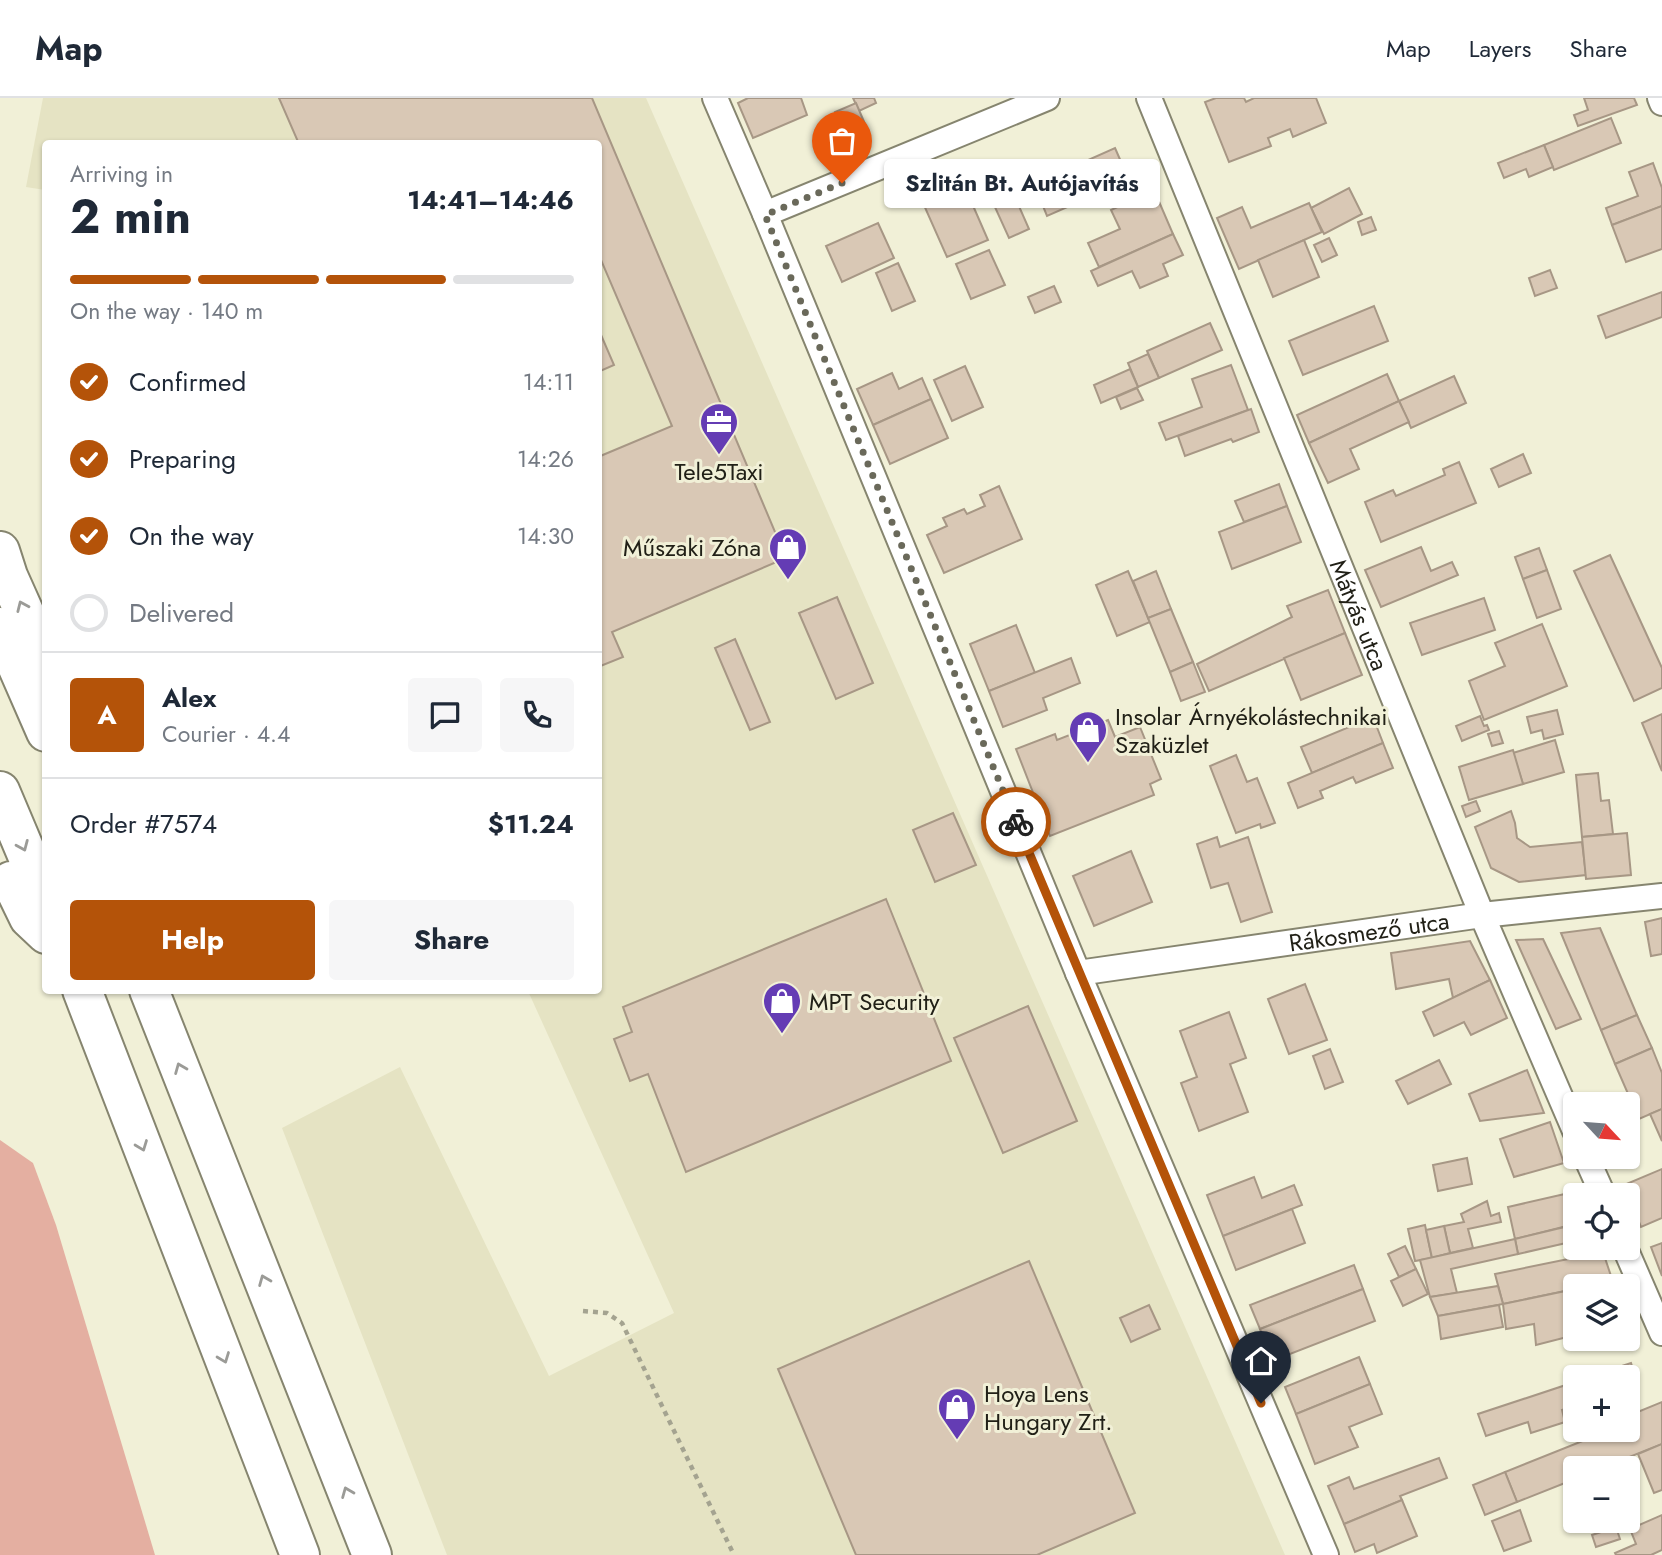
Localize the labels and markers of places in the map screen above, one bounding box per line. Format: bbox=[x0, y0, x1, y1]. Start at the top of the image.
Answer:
pin bbox=[812, 111, 872, 183]
callout: Szlitán Bt. Autójavítás bbox=[884, 158, 1160, 208]
office icon: Tele5Taxi bbox=[698, 401, 740, 456]
place label: Tele5Taxi bbox=[674, 454, 764, 489]
shop icon: Műszaki Zóna bbox=[767, 526, 809, 581]
place label: Műszaki Zóna bbox=[623, 530, 761, 565]
place label: Insolar Árnyékolástechnikai Szaküzlet bbox=[1115, 699, 1387, 762]
shop icon: Insolar Árnyékolástechnikai Szaküzlet bbox=[1067, 709, 1109, 764]
shop icon: MPT Security bbox=[761, 980, 803, 1035]
place label: MPT Security bbox=[809, 984, 940, 1019]
pin bbox=[1231, 1331, 1291, 1403]
place label: Hoya Lens Hungary Zrt. bbox=[984, 1376, 1113, 1439]
shop icon: Hoya Lens Hungary Zrt. bbox=[936, 1386, 978, 1441]

